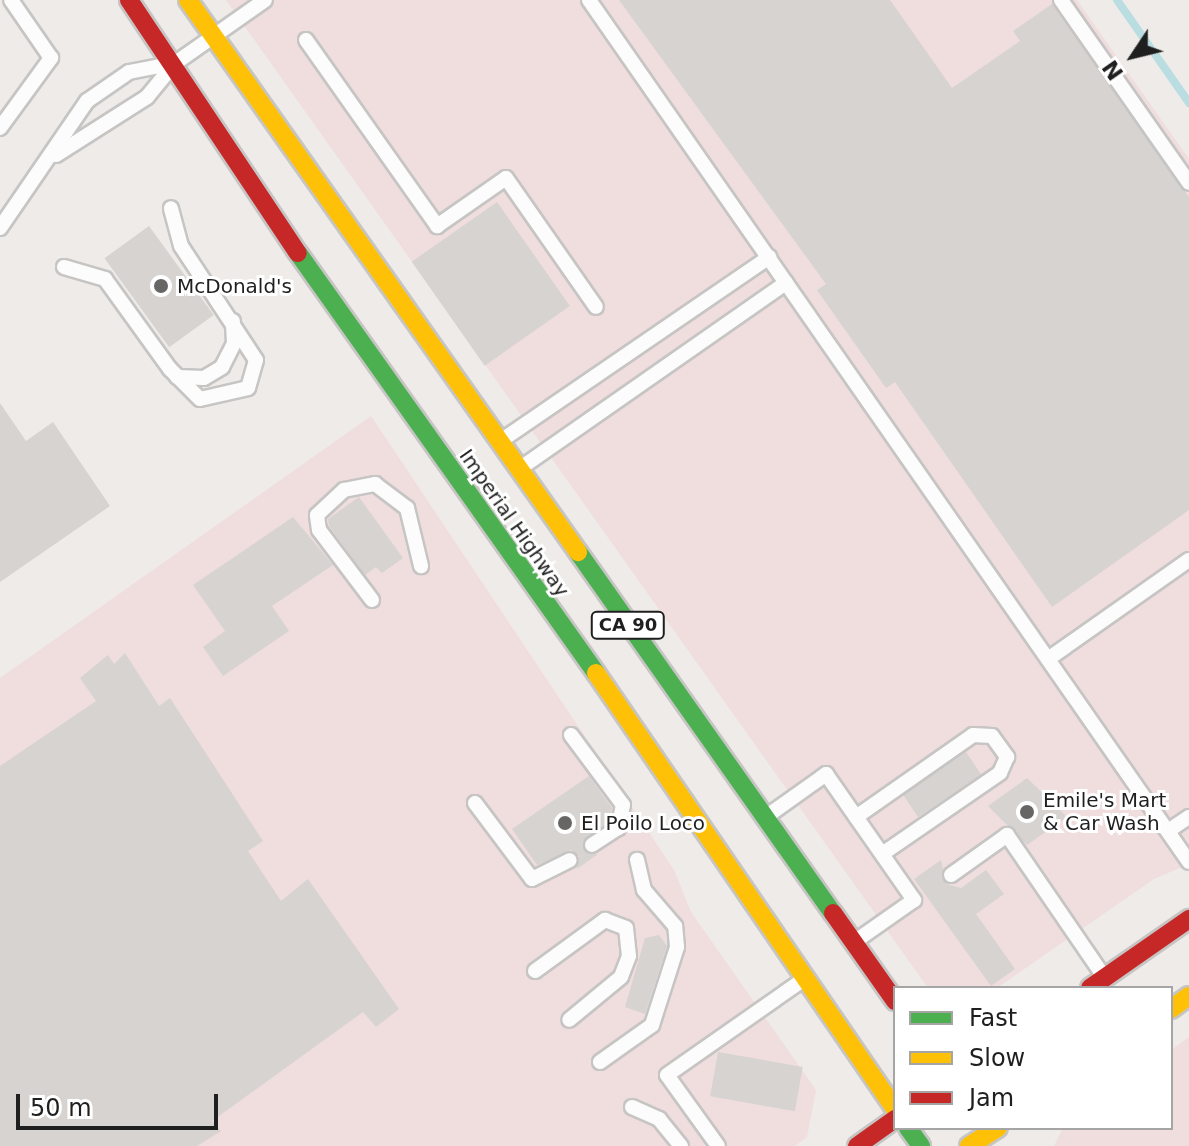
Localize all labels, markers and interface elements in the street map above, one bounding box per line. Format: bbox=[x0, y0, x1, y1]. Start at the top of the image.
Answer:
north arrow bbox=[1093, 16, 1173, 96]
text: N bbox=[1097, 55, 1128, 85]
place label: McDonald's bbox=[177, 274, 292, 298]
marker: McDonald's bbox=[152, 277, 170, 295]
street label: Imperial Highway bbox=[454, 445, 574, 601]
road number: CA 90 bbox=[590, 611, 666, 639]
place label: Emile's Mart & Car Wash bbox=[1043, 788, 1166, 835]
marker: Emile's Mart & Car Wash bbox=[1018, 803, 1036, 821]
place label: El Poilo Loco bbox=[581, 811, 705, 835]
marker: El Poilo Loco bbox=[556, 814, 574, 832]
legend bbox=[893, 986, 1173, 1130]
text: Fast bbox=[969, 1004, 1017, 1032]
text: Slow bbox=[969, 1044, 1025, 1072]
scale bar bbox=[20, 1078, 222, 1128]
text: Jam bbox=[969, 1084, 1014, 1112]
text: 50 m bbox=[30, 1094, 92, 1122]

